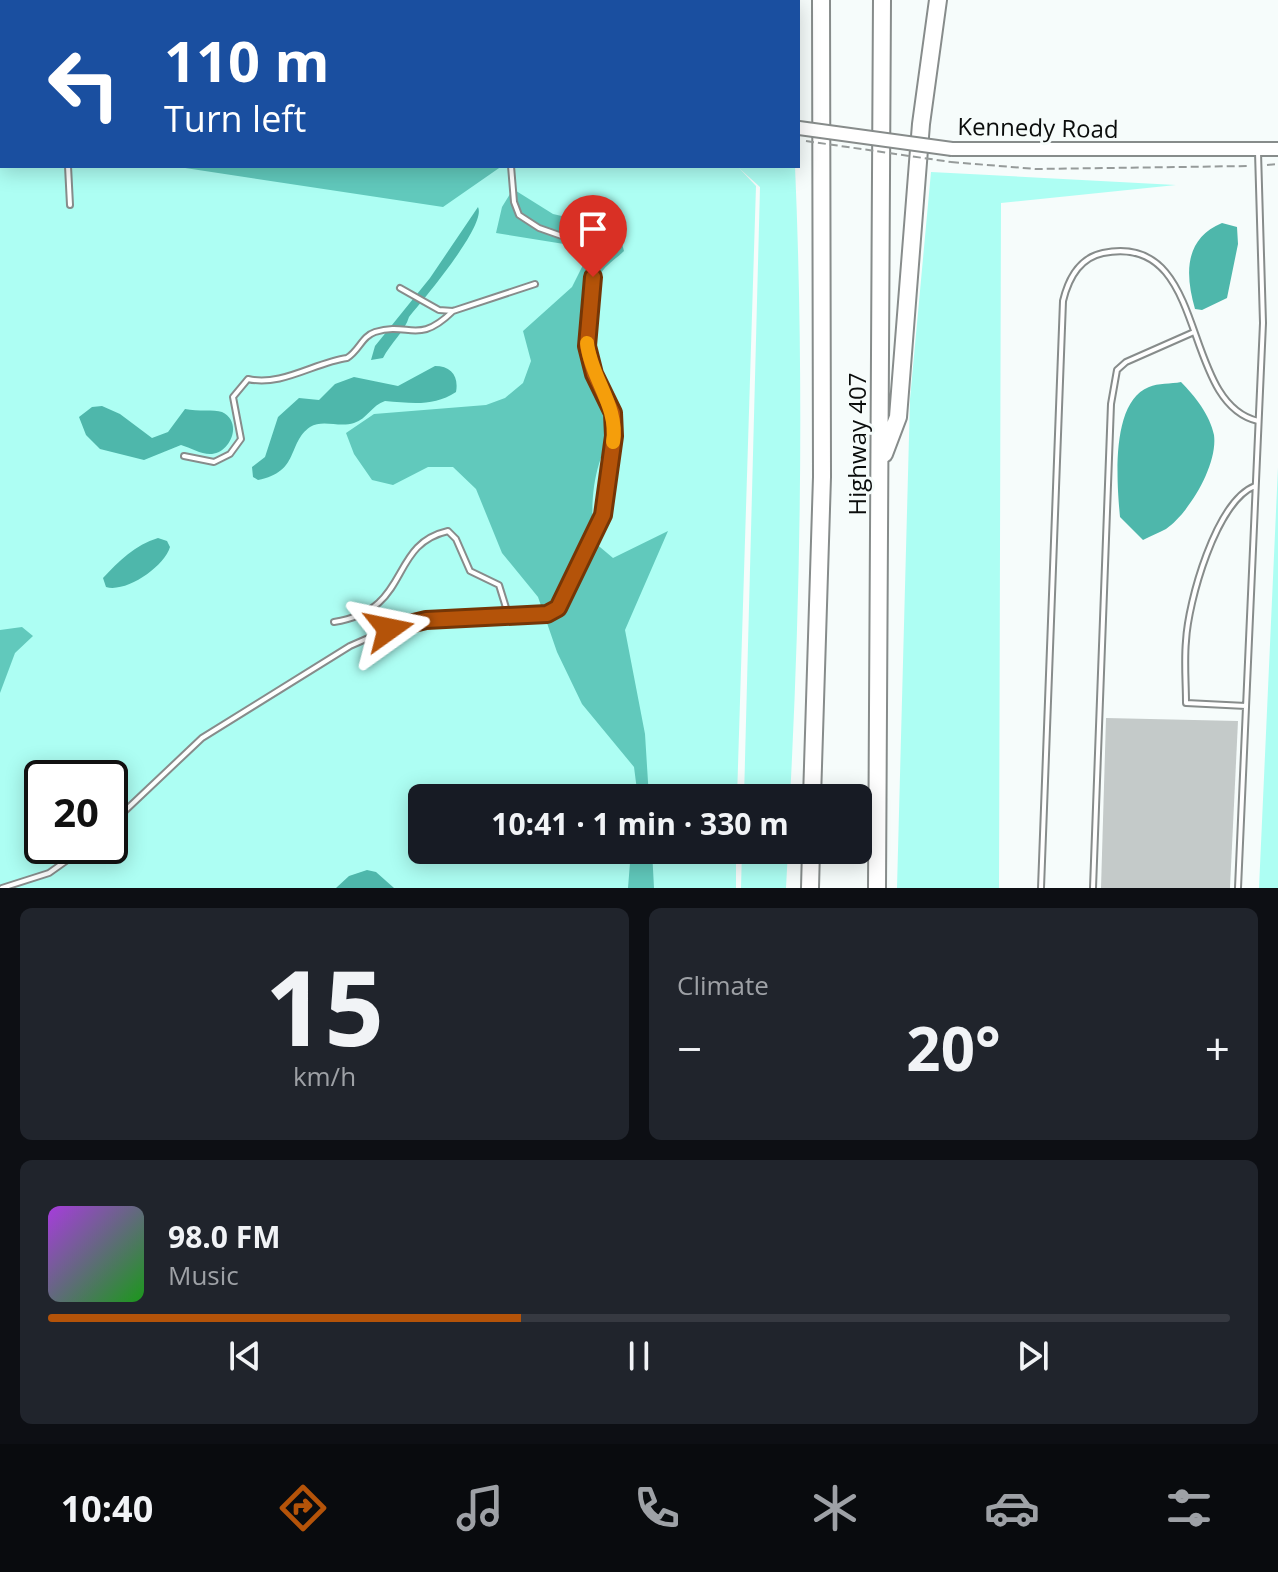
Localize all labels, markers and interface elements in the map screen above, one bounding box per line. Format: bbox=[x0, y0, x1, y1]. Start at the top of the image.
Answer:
text: 110 m bbox=[164, 22, 330, 98]
icon: left bbox=[32, 32, 136, 136]
text: Turn left bbox=[164, 94, 306, 143]
street label: Kennedy Road bbox=[957, 109, 1119, 145]
pin bbox=[559, 195, 627, 277]
icon: arrive bbox=[571, 207, 615, 251]
street label: Highway 407 bbox=[840, 373, 873, 515]
position arrow bbox=[347, 587, 431, 671]
speed limit sign: 20 bbox=[24, 760, 128, 864]
text: 10:41 · 1 min · 330 m bbox=[491, 803, 789, 844]
text: 15 bbox=[265, 935, 384, 1076]
text: Climate bbox=[677, 967, 769, 1003]
text: 20° bbox=[906, 1007, 1001, 1089]
text: − bbox=[677, 1018, 702, 1078]
text: + bbox=[1205, 1018, 1230, 1078]
text: km/h bbox=[293, 1058, 356, 1094]
text: 98.0 FM bbox=[168, 1216, 281, 1257]
text: Music bbox=[168, 1257, 239, 1293]
icon: previous bbox=[223, 1334, 267, 1378]
icon: pause bbox=[617, 1334, 661, 1378]
icon: next bbox=[1011, 1334, 1055, 1378]
icon: directions bbox=[275, 1480, 331, 1536]
icon: music bbox=[452, 1480, 508, 1536]
icon: phone bbox=[629, 1480, 685, 1536]
icon: climate bbox=[807, 1480, 863, 1536]
icon: car bbox=[984, 1480, 1040, 1536]
icon: filters bbox=[1161, 1480, 1217, 1536]
text: 10:40 bbox=[61, 1484, 153, 1533]

